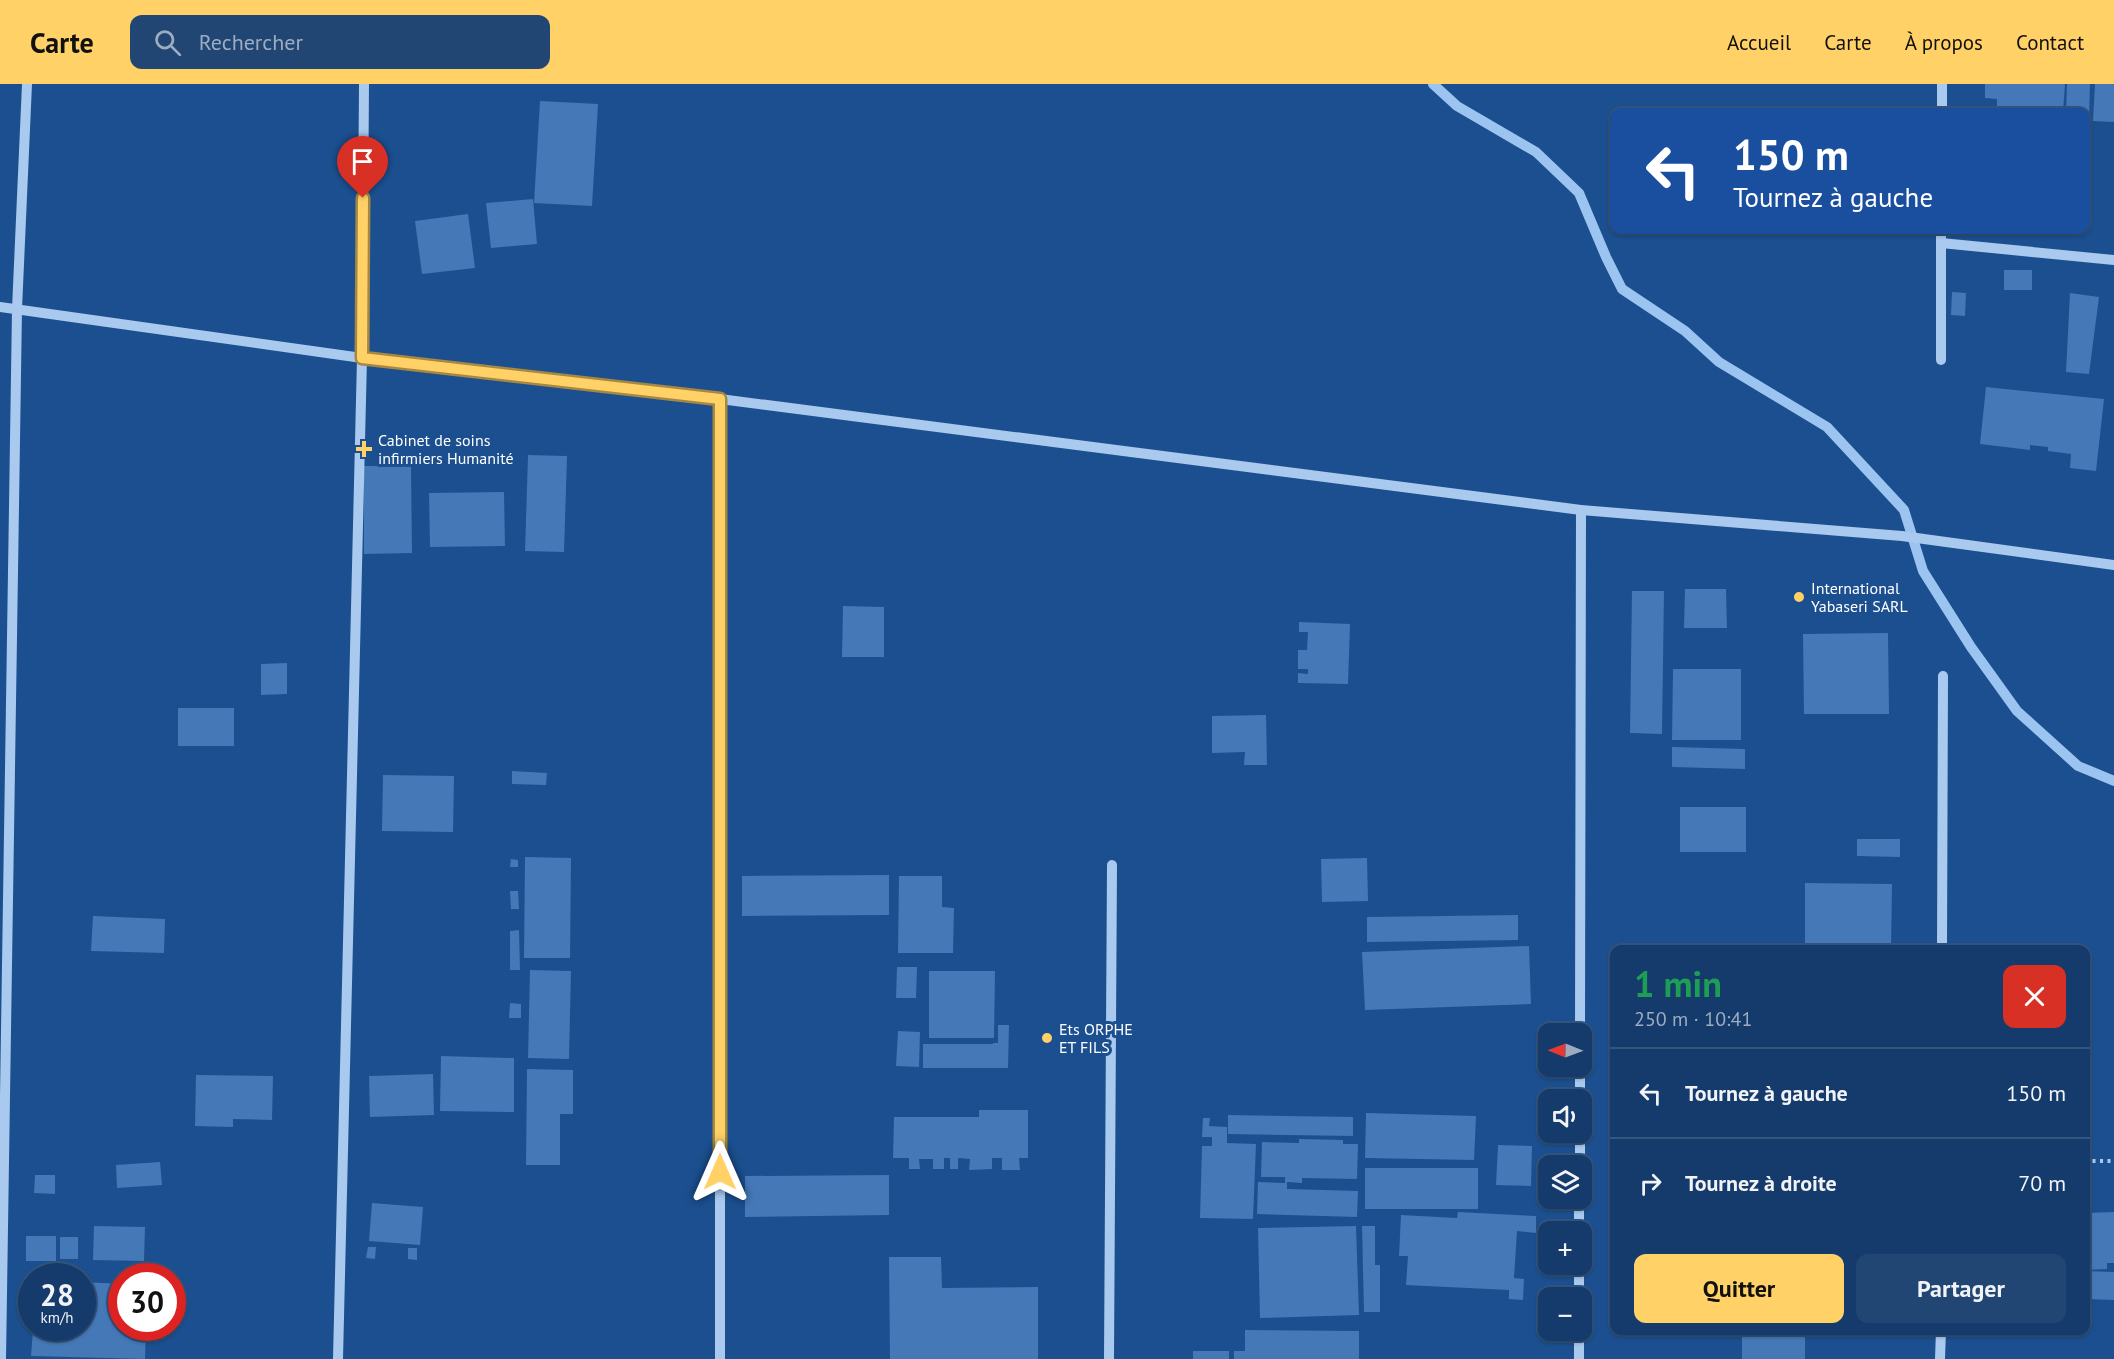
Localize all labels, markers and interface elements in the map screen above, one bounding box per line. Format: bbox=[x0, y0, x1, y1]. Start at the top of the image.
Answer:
search box bbox=[130, 15, 550, 69]
text: Carte bbox=[30, 24, 94, 61]
icon: search bbox=[151, 26, 184, 59]
text: Rechercher bbox=[199, 28, 303, 56]
text: Accueil bbox=[1727, 29, 1791, 56]
text: Carte bbox=[1824, 29, 1872, 56]
text: À propos bbox=[1905, 29, 1983, 56]
text: Contact bbox=[2016, 29, 2084, 56]
text: 150 m bbox=[1733, 127, 1849, 182]
icon: left bbox=[1634, 132, 1712, 210]
pin bbox=[337, 136, 388, 198]
icon: arrive bbox=[346, 145, 379, 178]
text: Tournez à gauche bbox=[1733, 180, 1933, 214]
place label: Cabinet de soins infirmiers Humanité bbox=[378, 430, 514, 468]
marker: Cabinet de soins infirmiers Humanité bbox=[355, 440, 373, 458]
place label: International Yabaseri SARL bbox=[1811, 578, 1908, 616]
marker: International Yabaseri SARL bbox=[1792, 590, 1806, 604]
text: 1 min bbox=[1634, 960, 1722, 1007]
button: close bbox=[2003, 965, 2066, 1028]
text: 250 m · 10:41 bbox=[1634, 1006, 1752, 1032]
place label: Ets ORPHE ET FILS bbox=[1059, 1019, 1133, 1057]
north arrow bbox=[1538, 1023, 1592, 1077]
map controls bbox=[1538, 1023, 1592, 1341]
marker: Ets ORPHE ET FILS bbox=[1040, 1031, 1054, 1045]
icon: left bbox=[1634, 1077, 1667, 1110]
text: Tournez à gauche bbox=[1685, 1079, 1848, 1107]
text: 150 m bbox=[2006, 1079, 2066, 1107]
button: sound bbox=[1538, 1089, 1592, 1143]
position arrow bbox=[688, 1140, 752, 1204]
button: layers bbox=[1538, 1155, 1592, 1209]
icon: right bbox=[1634, 1167, 1667, 1200]
text: Tournez à droite bbox=[1685, 1169, 1837, 1197]
text: 70 m bbox=[2018, 1169, 2066, 1197]
button: + bbox=[1538, 1221, 1592, 1275]
button: Quitter bbox=[1634, 1254, 1844, 1323]
button: Partager bbox=[1856, 1254, 2066, 1323]
speed limit sign: 30 bbox=[108, 1263, 186, 1341]
text: 28 bbox=[40, 1275, 74, 1314]
button: − bbox=[1538, 1287, 1592, 1341]
text: km/h bbox=[41, 1308, 73, 1327]

